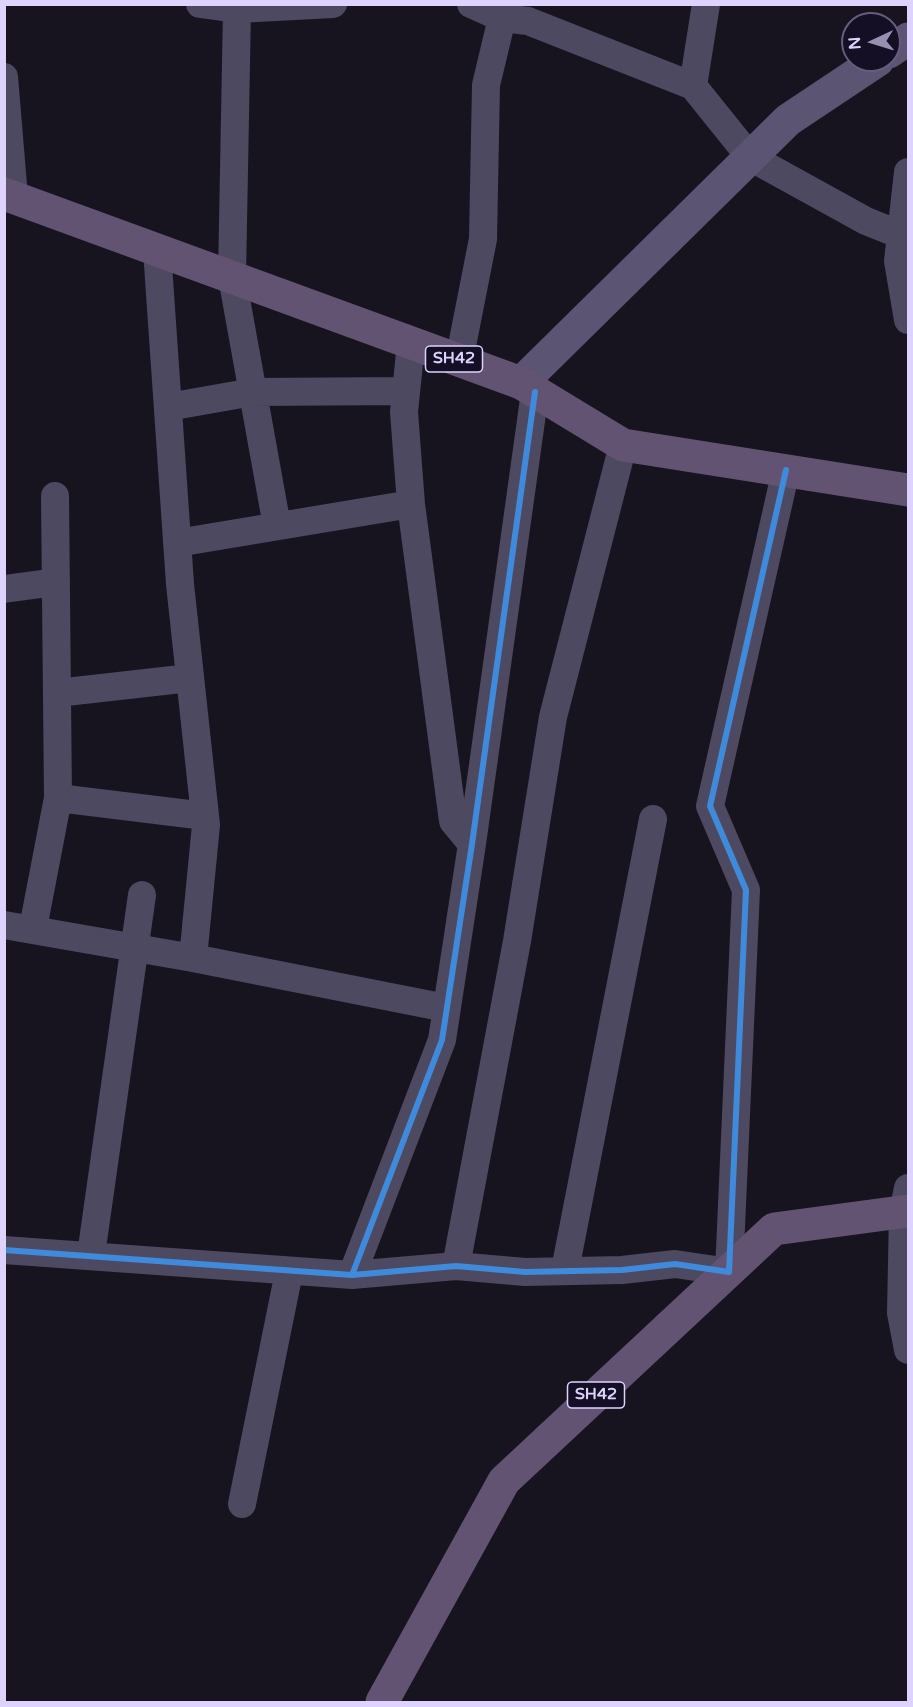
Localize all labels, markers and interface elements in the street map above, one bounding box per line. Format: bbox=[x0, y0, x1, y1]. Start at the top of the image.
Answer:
north arrow bbox=[841, 12, 901, 72]
text: N bbox=[845, 36, 865, 50]
road number: SH42 bbox=[426, 346, 482, 372]
road number: SH42 bbox=[568, 1382, 624, 1408]

